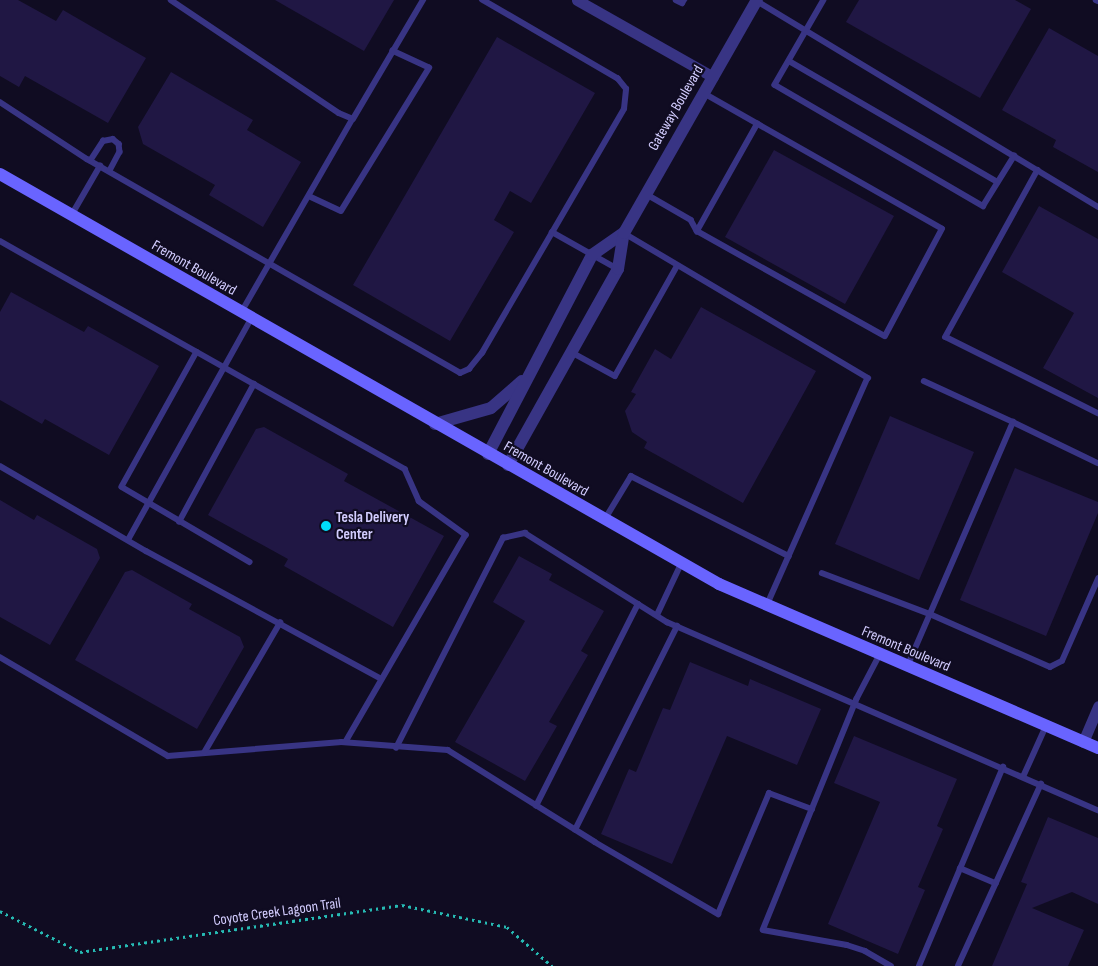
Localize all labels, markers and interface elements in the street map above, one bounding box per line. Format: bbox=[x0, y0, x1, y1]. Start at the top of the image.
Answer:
street label: Gateway Boulevard bbox=[644, 62, 708, 154]
street label: Fremont Boulevard bbox=[149, 237, 239, 299]
street label: Fremont Boulevard bbox=[501, 438, 591, 500]
place label: Tesla Delivery Center bbox=[336, 508, 409, 543]
marker: Tesla Delivery Center bbox=[320, 520, 332, 532]
street label: Fremont Boulevard bbox=[859, 622, 953, 676]
street label: Coyote Creek Lagoon Trail bbox=[212, 894, 342, 930]

